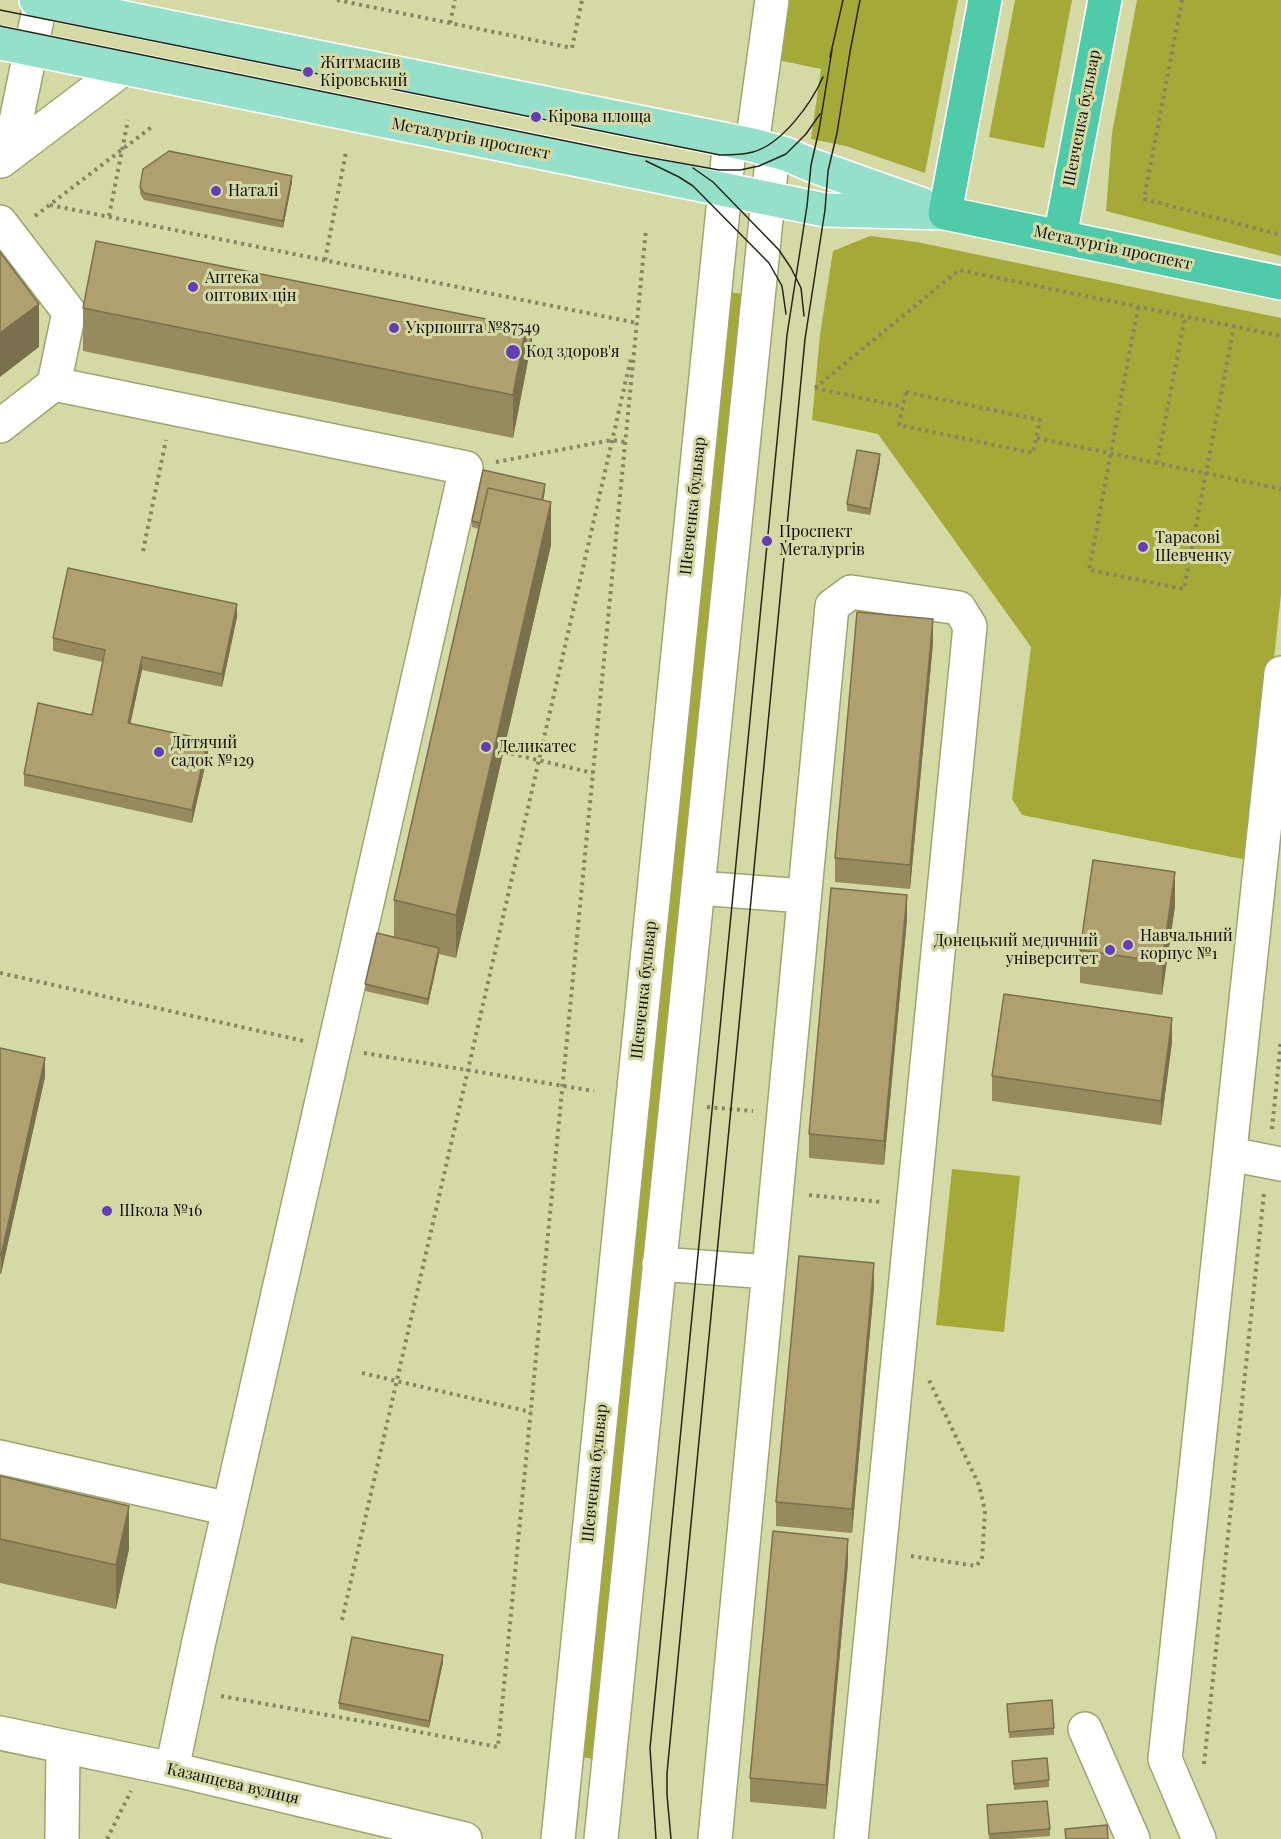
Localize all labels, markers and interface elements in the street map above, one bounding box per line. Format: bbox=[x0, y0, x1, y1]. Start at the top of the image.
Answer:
street label: Шевченка бульвар bbox=[1059, 48, 1105, 188]
place label: Житмасив Кіровський bbox=[320, 53, 408, 91]
marker: Житмасив Кіровський bbox=[301, 65, 315, 79]
place label: Кірова площа bbox=[548, 107, 651, 127]
marker: Кірова площа bbox=[529, 110, 543, 124]
street label: Металургів проспект bbox=[390, 114, 552, 164]
place label: Наталі bbox=[228, 181, 279, 201]
marker: Наталі bbox=[209, 184, 223, 198]
street label: Металургів проспект bbox=[1032, 222, 1194, 274]
place label: Аптека оптових цін bbox=[205, 268, 297, 306]
marker: Аптека оптових цін bbox=[186, 280, 200, 294]
place label: Укрпошта №87549 bbox=[406, 318, 540, 338]
marker: Укрпошта №87549 bbox=[387, 321, 401, 335]
place label: Код здоров'я bbox=[526, 342, 620, 362]
marker: Код здоров'я bbox=[504, 343, 522, 361]
street label: Шевченка бульвар bbox=[676, 436, 710, 576]
place label: Проспект Металургів bbox=[779, 522, 865, 560]
place label: Тарасові Шевченку bbox=[1155, 528, 1232, 566]
marker: Проспект Металургів bbox=[760, 534, 774, 548]
marker: Тарасові Шевченку bbox=[1136, 540, 1150, 554]
place label: Дитячий садок №129 bbox=[171, 733, 254, 771]
place label: Деликатес bbox=[498, 737, 576, 757]
marker: Деликатес bbox=[479, 740, 493, 754]
marker: Дитячий садок №129 bbox=[152, 745, 166, 759]
street label: Шевченка бульвар bbox=[627, 920, 661, 1060]
place label: Навчальний корпус №1 bbox=[1140, 926, 1233, 964]
place label: Донецький медичний університет bbox=[934, 931, 1098, 969]
marker: Навчальний корпус №1 bbox=[1121, 938, 1135, 952]
marker: Донецький медичний університет bbox=[1103, 943, 1117, 957]
place label: Школа №16 bbox=[119, 1201, 202, 1221]
marker: Школа №16 bbox=[100, 1204, 114, 1218]
street label: Шевченка бульвар bbox=[578, 1403, 612, 1543]
street label: Казанцева вулиця bbox=[165, 1759, 301, 1809]

